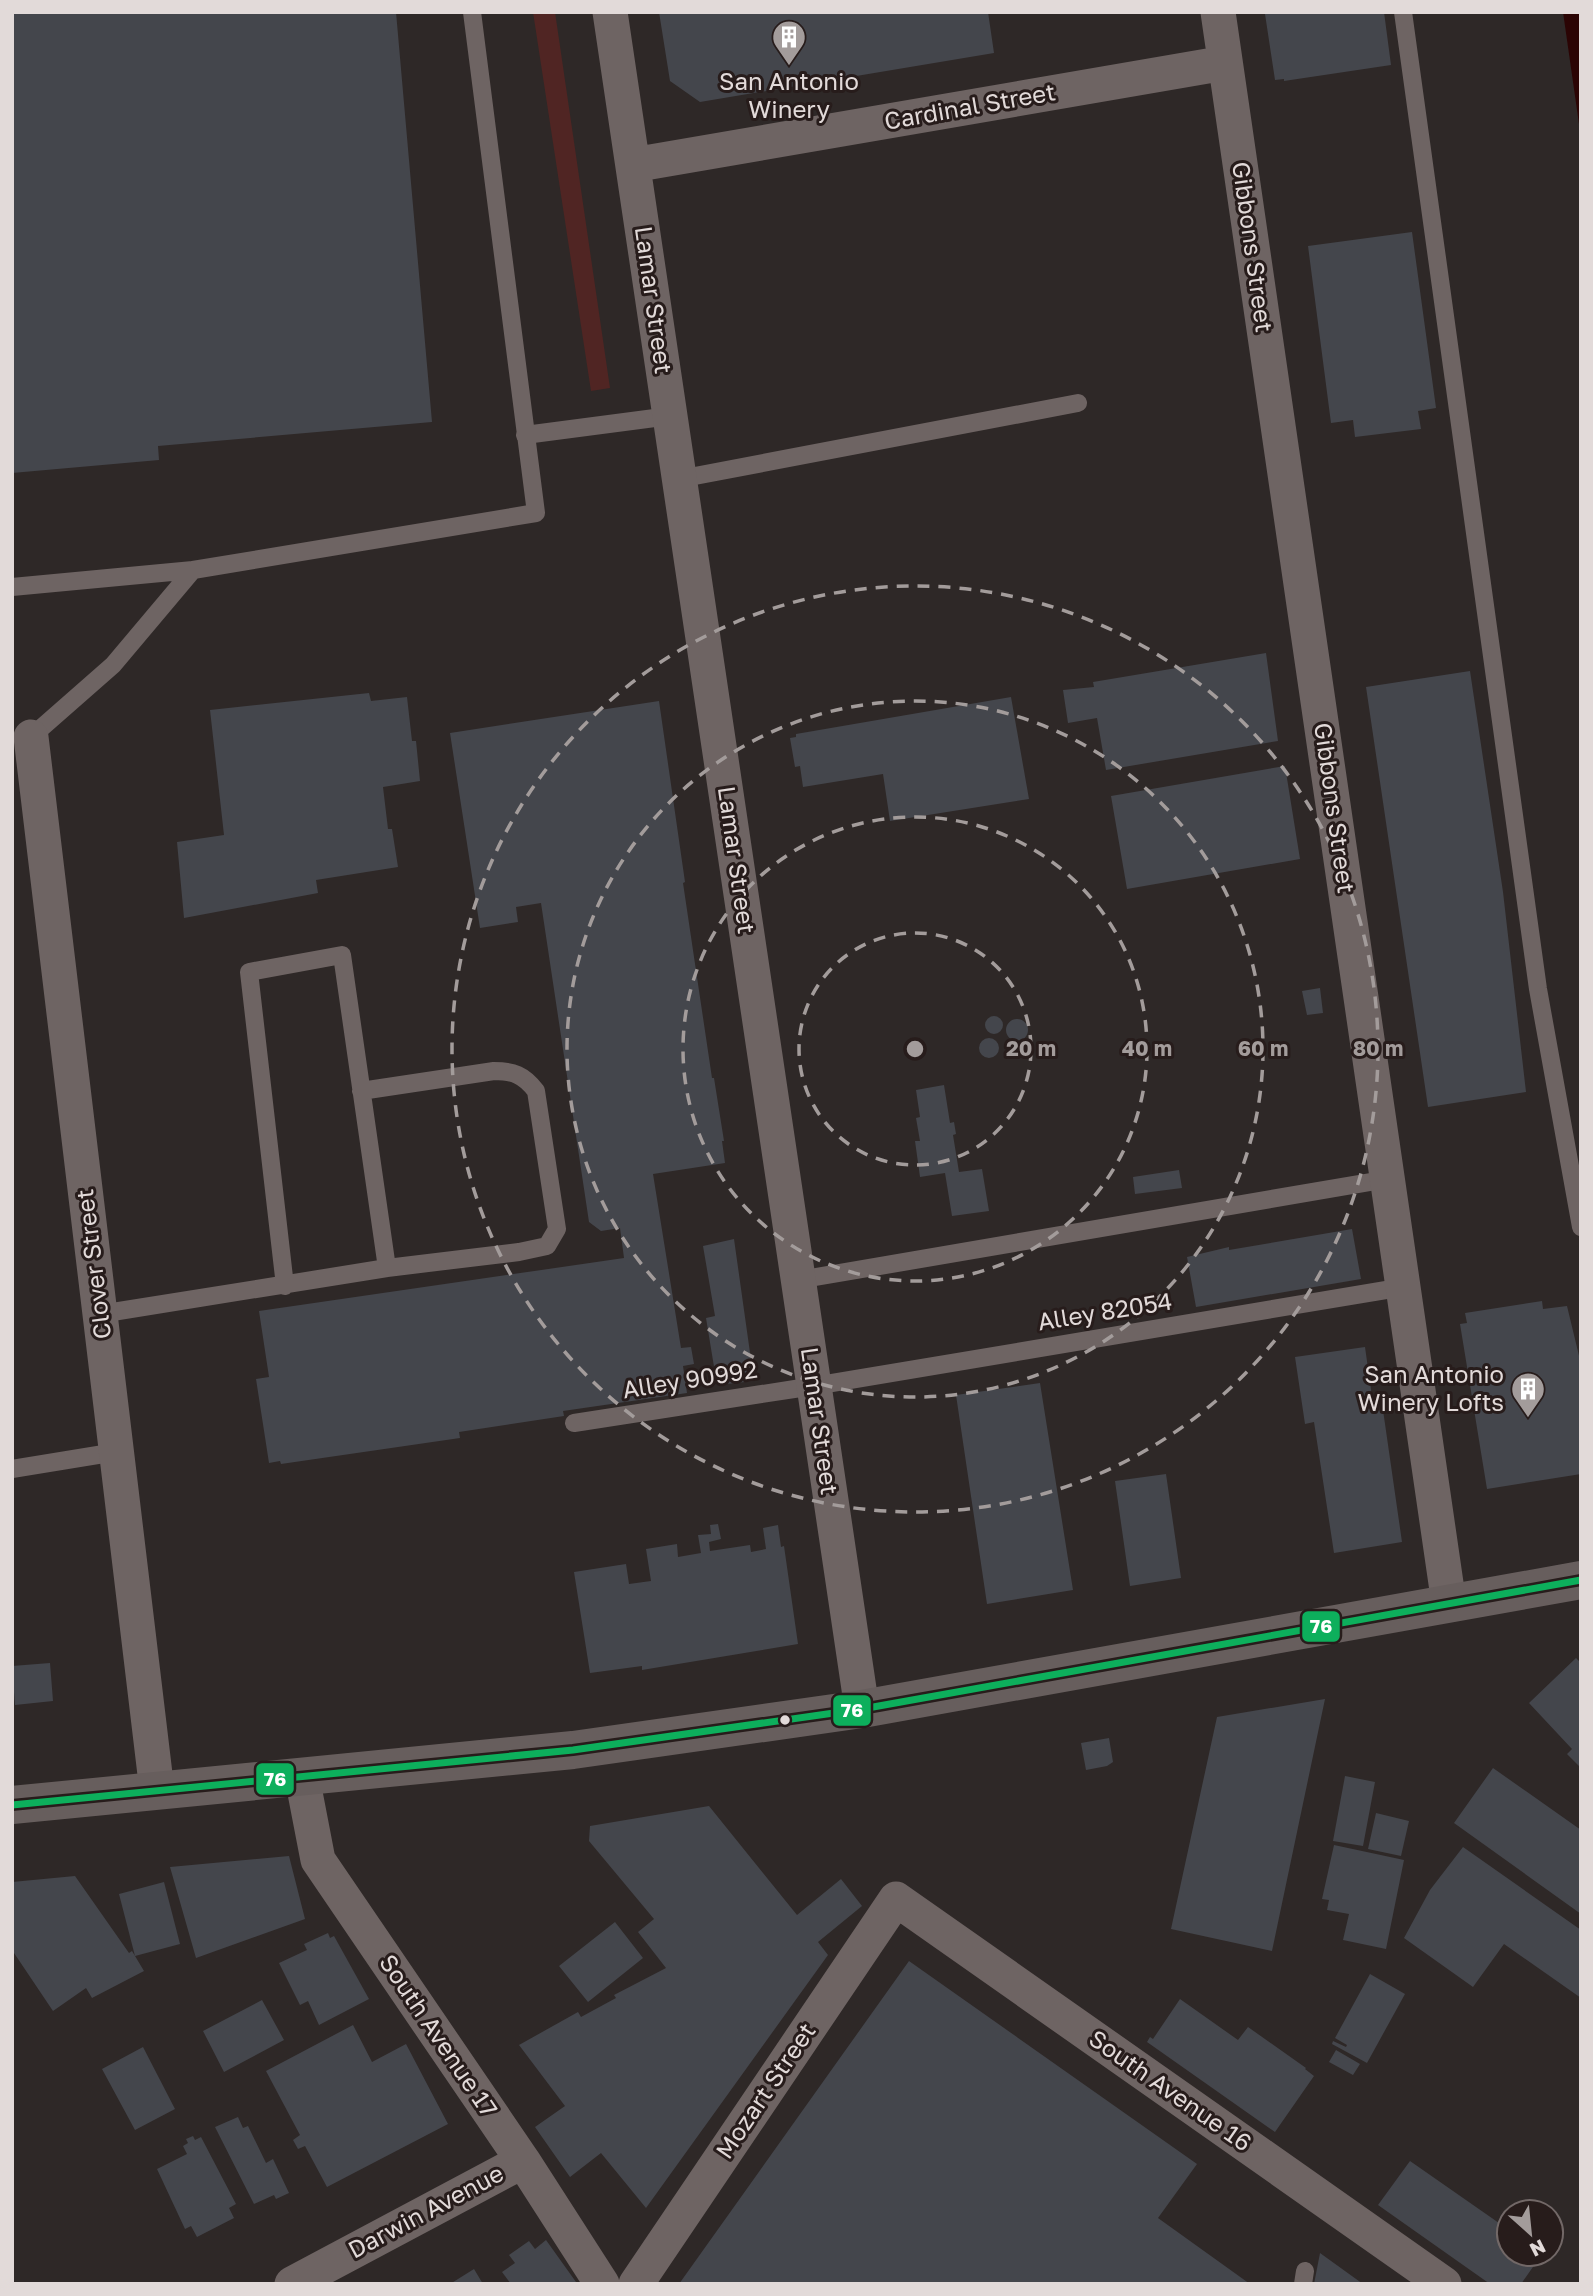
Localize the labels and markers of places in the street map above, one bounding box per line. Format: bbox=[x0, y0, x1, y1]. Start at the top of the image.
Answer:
building icon: San Antonio Winery bbox=[770, 18, 808, 67]
place label: San Antonio Winery bbox=[719, 66, 859, 123]
centre of rings bbox=[903, 1037, 927, 1061]
place label: San Antonio Winery Lofts bbox=[1357, 1359, 1504, 1416]
building icon: San Antonio Winery Lofts bbox=[1509, 1370, 1547, 1419]
unlabelled marker bbox=[778, 1713, 792, 1727]

